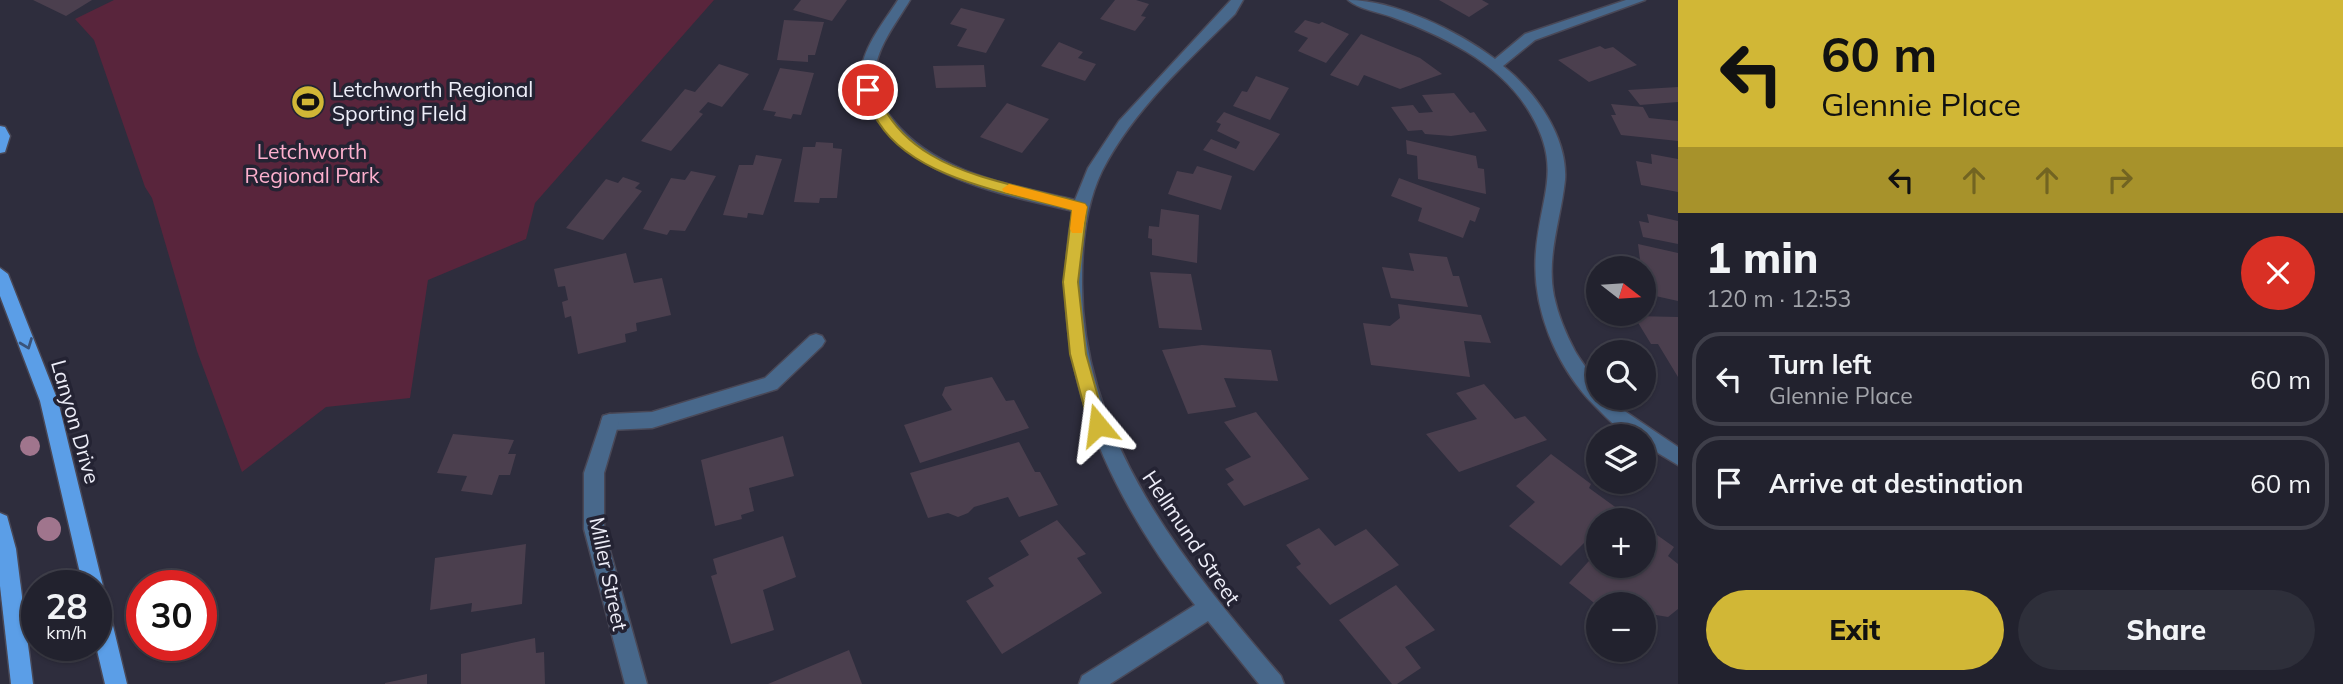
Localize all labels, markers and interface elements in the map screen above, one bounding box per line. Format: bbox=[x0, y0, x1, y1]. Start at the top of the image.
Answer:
text: 60 m bbox=[1821, 23, 1937, 84]
icon: left bbox=[1706, 28, 1797, 119]
pin bbox=[838, 60, 898, 120]
icon: arrive bbox=[849, 71, 887, 109]
place label: Letchworth Regional Sporting FIeld bbox=[332, 76, 533, 126]
sports icon: Letchworth Regional Sporting FIeld bbox=[289, 83, 327, 121]
text: Glennie Place bbox=[1821, 84, 2021, 124]
park label: Letchworth Regional Park bbox=[245, 138, 380, 188]
icon: left bbox=[1882, 161, 1920, 199]
icon: ahead bbox=[1955, 161, 1993, 199]
icon: ahead bbox=[2028, 161, 2066, 199]
icon: right bbox=[2101, 161, 2139, 199]
text: 1 min bbox=[1706, 231, 1819, 284]
button: close bbox=[2241, 236, 2315, 310]
north arrow bbox=[1586, 256, 1656, 326]
map controls bbox=[1586, 256, 1656, 662]
text: 120 m · 12:53 bbox=[1706, 284, 1851, 313]
one-way arrow bbox=[18, 338, 32, 350]
button: search bbox=[1586, 340, 1656, 410]
text: Turn left bbox=[1769, 348, 1871, 381]
street label: Lanyon Drive bbox=[46, 357, 106, 487]
icon: left bbox=[1710, 360, 1748, 398]
text: 60 m bbox=[2250, 363, 2311, 396]
text: Glennie Place bbox=[1769, 381, 1913, 410]
position arrow bbox=[1061, 388, 1135, 462]
button: layers bbox=[1586, 424, 1656, 494]
icon: arrive bbox=[1710, 464, 1748, 502]
street label: Hellmund Street bbox=[1137, 465, 1246, 610]
text: Arrive at destination bbox=[1769, 467, 2024, 500]
text: 60 m bbox=[2250, 467, 2311, 500]
button: + bbox=[1586, 508, 1656, 578]
street label: Miller Street bbox=[584, 515, 634, 633]
speed limit sign: 30 bbox=[126, 570, 217, 661]
text: 28 bbox=[45, 584, 88, 628]
button: Exit bbox=[1706, 590, 2004, 670]
button: Share bbox=[2018, 590, 2315, 670]
button: − bbox=[1586, 592, 1656, 662]
text: km/h bbox=[46, 621, 87, 644]

